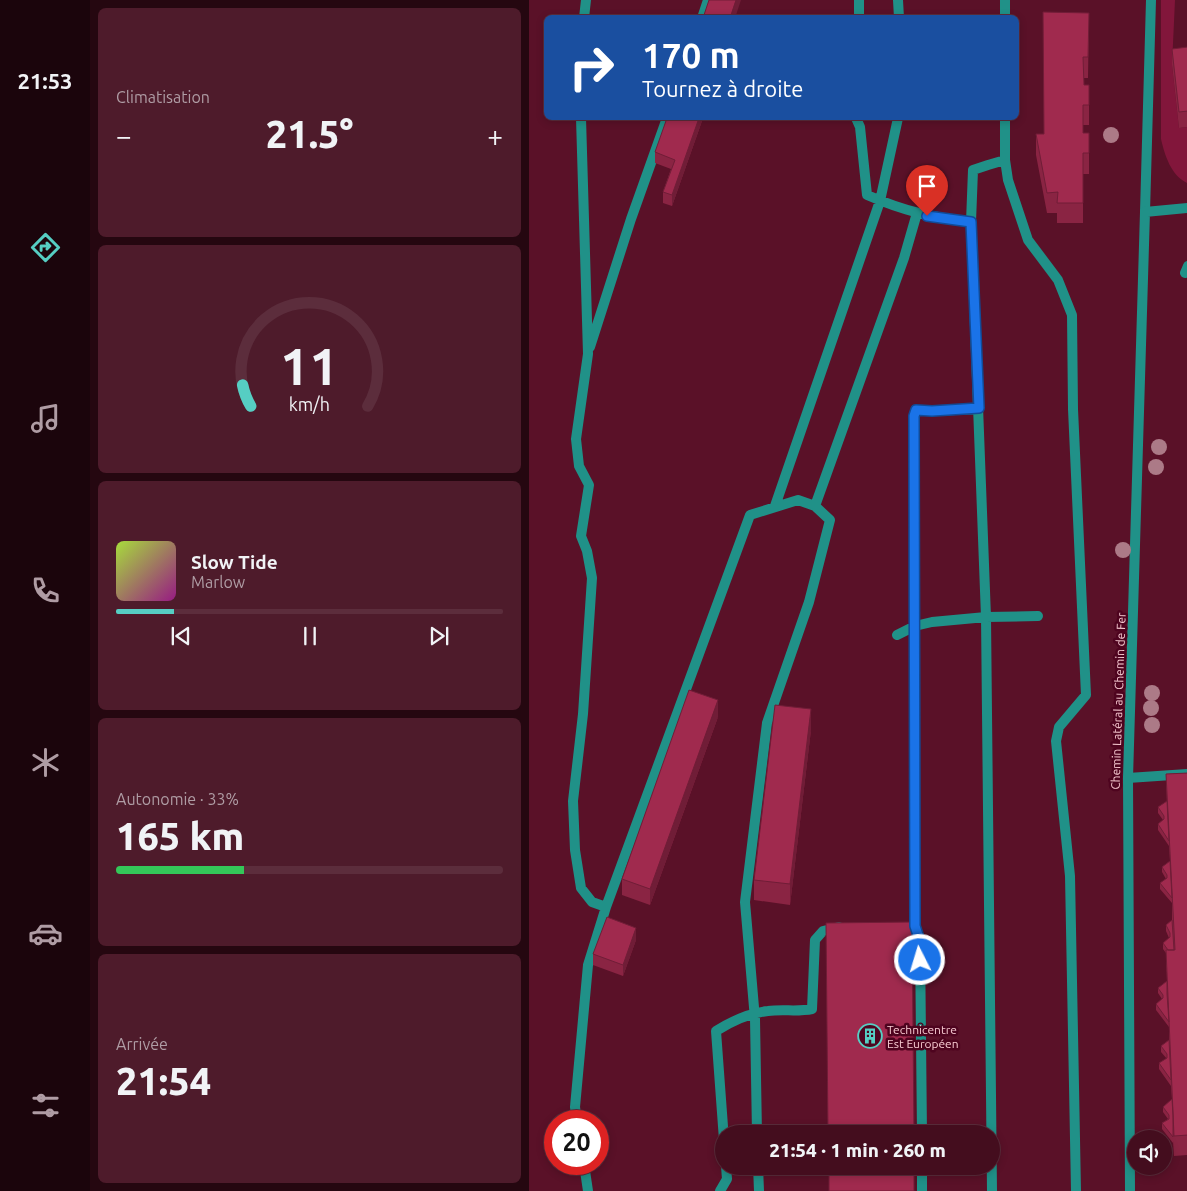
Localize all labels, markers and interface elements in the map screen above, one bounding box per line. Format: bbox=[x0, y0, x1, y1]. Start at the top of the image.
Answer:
icon: right bbox=[559, 35, 624, 100]
text: 170 m bbox=[642, 35, 740, 75]
text: 21:53 bbox=[17, 68, 73, 93]
text: Tournez à droite bbox=[642, 76, 803, 101]
text: Climatisation bbox=[116, 88, 210, 106]
text: 21.5° bbox=[266, 113, 353, 155]
text: − bbox=[116, 120, 132, 151]
text: + bbox=[487, 120, 503, 151]
pin bbox=[906, 165, 948, 216]
icon: arrive bbox=[913, 172, 941, 200]
icon: directions bbox=[28, 230, 63, 265]
text: 11 bbox=[280, 337, 339, 395]
text: km/h bbox=[289, 394, 330, 414]
icon: music bbox=[28, 401, 63, 436]
text: Slow Tide bbox=[191, 551, 278, 573]
icon: phone bbox=[28, 573, 63, 608]
text: Marlow bbox=[191, 573, 245, 591]
street label: Chemin Latéral au Chemin de Fer bbox=[1108, 612, 1128, 790]
icon: previous bbox=[167, 622, 195, 650]
icon: pause bbox=[296, 622, 324, 650]
icon: next bbox=[425, 622, 453, 650]
icon: climate bbox=[28, 745, 63, 780]
text: Autonomie · 33% bbox=[116, 790, 239, 808]
text: 165 km bbox=[116, 815, 244, 857]
icon: car bbox=[28, 916, 63, 951]
position arrow bbox=[893, 933, 945, 985]
building icon: Technicentre Est Européen bbox=[857, 1023, 883, 1049]
place label: Technicentre Est Européen bbox=[887, 1023, 959, 1050]
text: Arrivée bbox=[116, 1035, 168, 1053]
text: 21:54 bbox=[116, 1060, 211, 1102]
icon: filters bbox=[28, 1088, 63, 1123]
speed limit sign: 20 bbox=[544, 1110, 609, 1175]
map controls bbox=[1127, 1130, 1172, 1175]
button: sound bbox=[1127, 1130, 1172, 1175]
text: 21:54 · 1 min · 260 m bbox=[769, 1139, 946, 1161]

